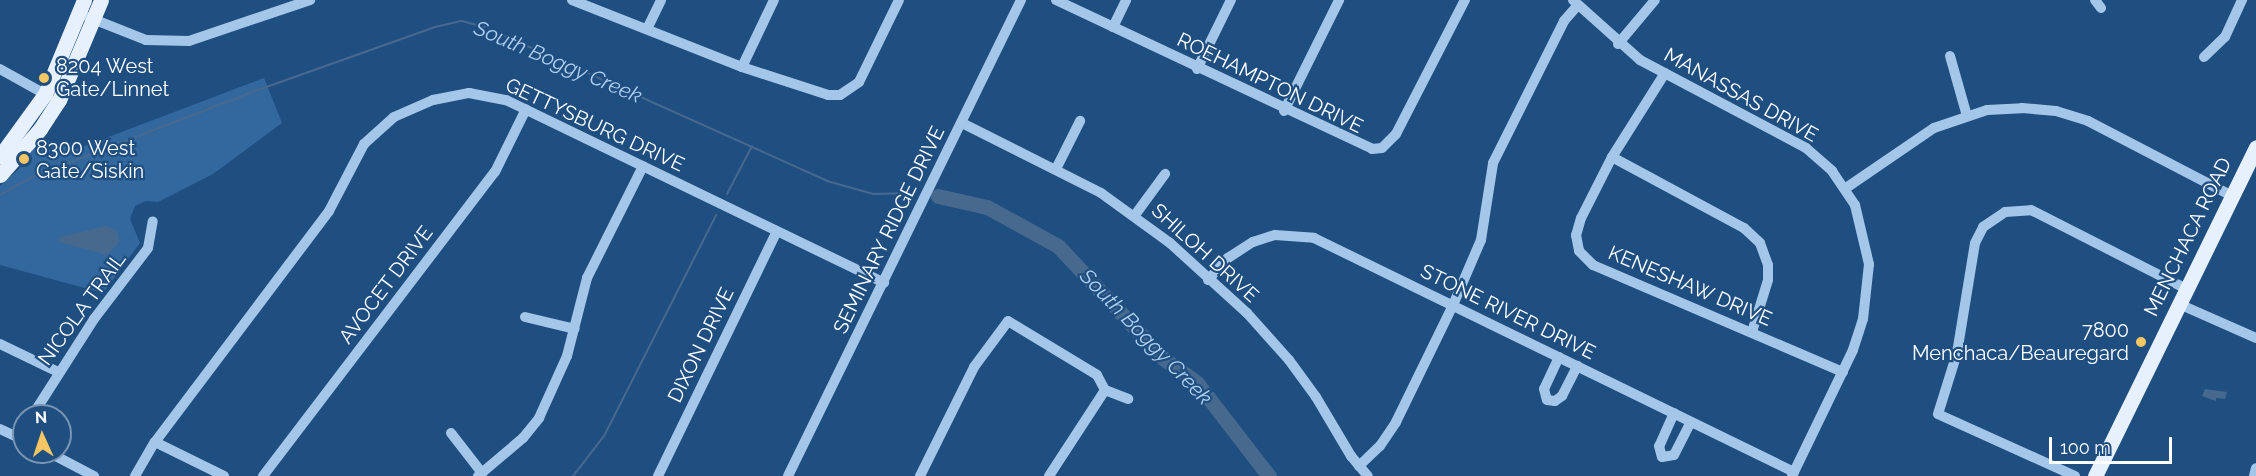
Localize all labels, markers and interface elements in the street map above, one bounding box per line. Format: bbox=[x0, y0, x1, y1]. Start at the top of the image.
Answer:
water label: South Boggy Creek bbox=[470, 15, 646, 109]
street label: ROEHAMPTON DRIVE bbox=[1173, 28, 1367, 138]
street label: MANASSAS DRIVE bbox=[1660, 43, 1822, 147]
place label: 8204 West Gate/Linnet bbox=[56, 54, 169, 101]
marker: 8204 West Gate/Linnet bbox=[37, 71, 51, 85]
street label: GETTYSBURG DRIVE bbox=[502, 73, 688, 177]
street label: SEMINARY RIDGE DRIVE bbox=[828, 122, 950, 338]
place label: 8300 West Gate/Siskin bbox=[36, 136, 144, 183]
marker: 8300 West Gate/Siskin bbox=[17, 152, 31, 166]
street label: MENCHACA ROAD bbox=[2139, 153, 2237, 321]
street label: SHILOH DRIVE bbox=[1146, 199, 1264, 307]
street label: AVOCET DRIVE bbox=[334, 221, 438, 349]
street label: KENESHAW DRIVE bbox=[1604, 241, 1776, 331]
street label: NICOLA TRAIL bbox=[33, 247, 131, 371]
street label: STONE RIVER DRIVE bbox=[1417, 259, 1599, 365]
water label: South Boggy Creek bbox=[1074, 263, 1218, 411]
street label: DIXON DRIVE bbox=[663, 284, 739, 406]
place label: 7800 Menchaca/Beauregard bbox=[1912, 318, 2129, 365]
marker: 7800 Menchaca/Beauregard bbox=[2134, 335, 2148, 349]
north arrow bbox=[12, 404, 72, 464]
text: N bbox=[35, 408, 48, 427]
scale bar bbox=[2052, 425, 2175, 463]
text: 100 m bbox=[2060, 437, 2111, 458]

